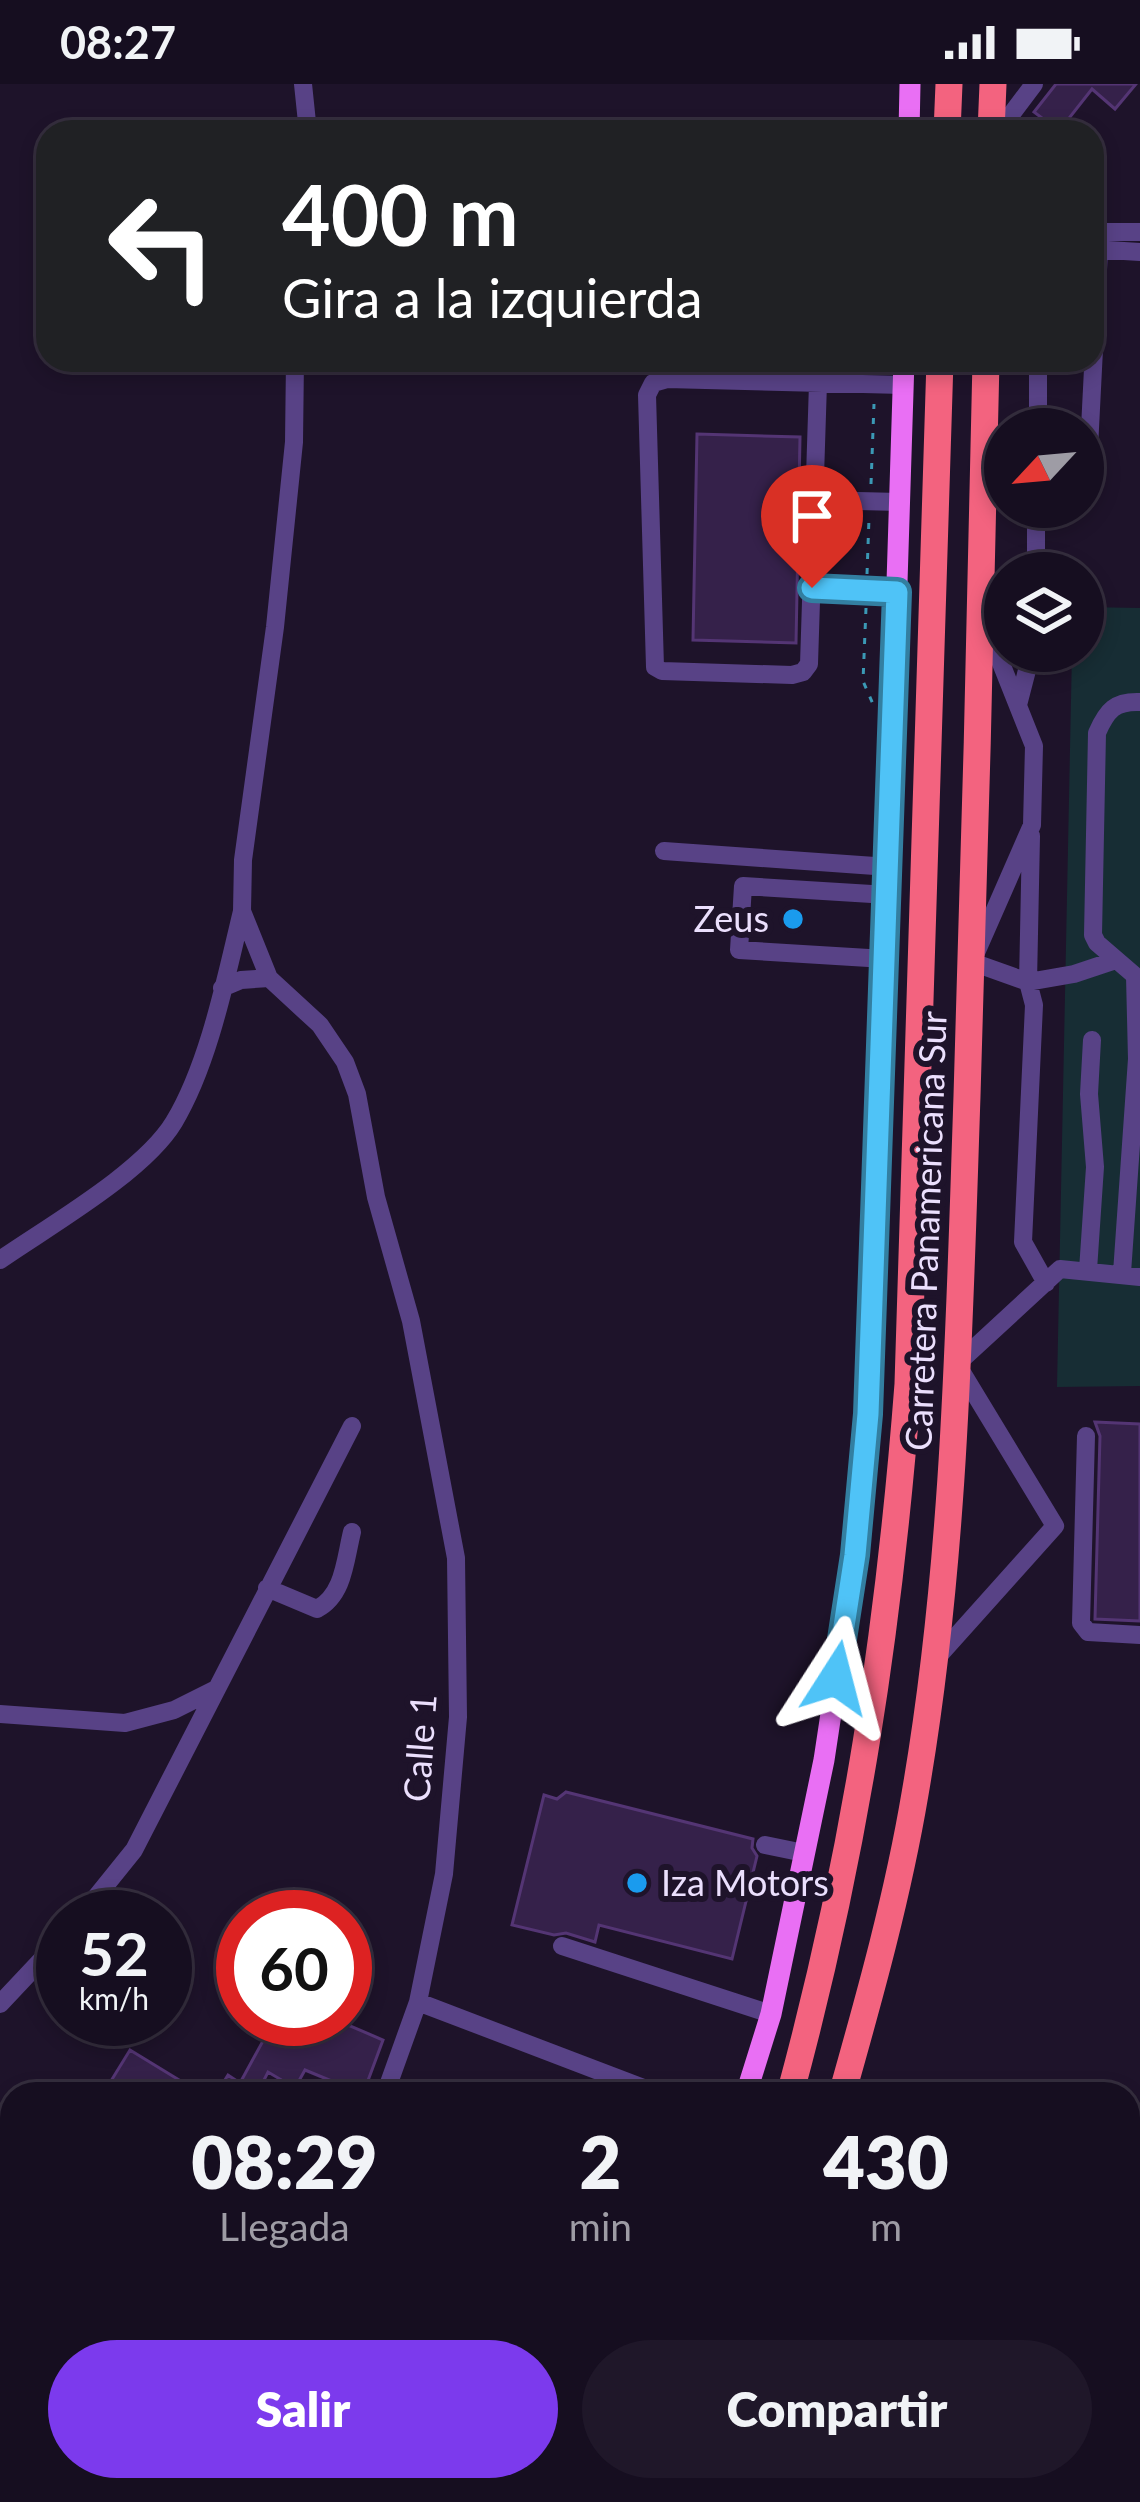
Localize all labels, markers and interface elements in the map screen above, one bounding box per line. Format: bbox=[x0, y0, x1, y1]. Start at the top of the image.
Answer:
text: 08:27 bbox=[60, 15, 176, 69]
text: 400 m bbox=[282, 163, 519, 264]
icon: left bbox=[84, 168, 240, 324]
text: Gira a la izquierda bbox=[282, 265, 703, 330]
north arrow bbox=[984, 408, 1104, 528]
map controls bbox=[984, 408, 1104, 672]
pin bbox=[761, 465, 863, 588]
icon: arrive bbox=[779, 483, 845, 549]
button: layers bbox=[984, 552, 1104, 672]
place label: Zeus bbox=[694, 896, 769, 940]
marker: Zeus bbox=[780, 906, 806, 932]
street label: Carretera Panamericana Sur bbox=[895, 1010, 955, 1452]
position arrow bbox=[773, 1615, 899, 1741]
street label: Calle 1 bbox=[393, 1693, 445, 1803]
place label: Iza Motors bbox=[661, 1860, 829, 1904]
marker: Iza Motors bbox=[624, 1870, 650, 1896]
speed limit sign: 60 bbox=[216, 1890, 372, 2046]
text: 52 bbox=[79, 1917, 149, 1989]
text: km/h bbox=[79, 1980, 149, 2016]
text: 08:29 bbox=[191, 2118, 377, 2204]
text: 2 bbox=[580, 2118, 621, 2204]
text: 430 bbox=[823, 2118, 949, 2204]
text: Llegada bbox=[219, 2203, 350, 2249]
text: min bbox=[569, 2203, 632, 2249]
text: m bbox=[870, 2203, 902, 2249]
button: Salir bbox=[48, 2340, 558, 2478]
button: Compartir bbox=[582, 2340, 1092, 2478]

